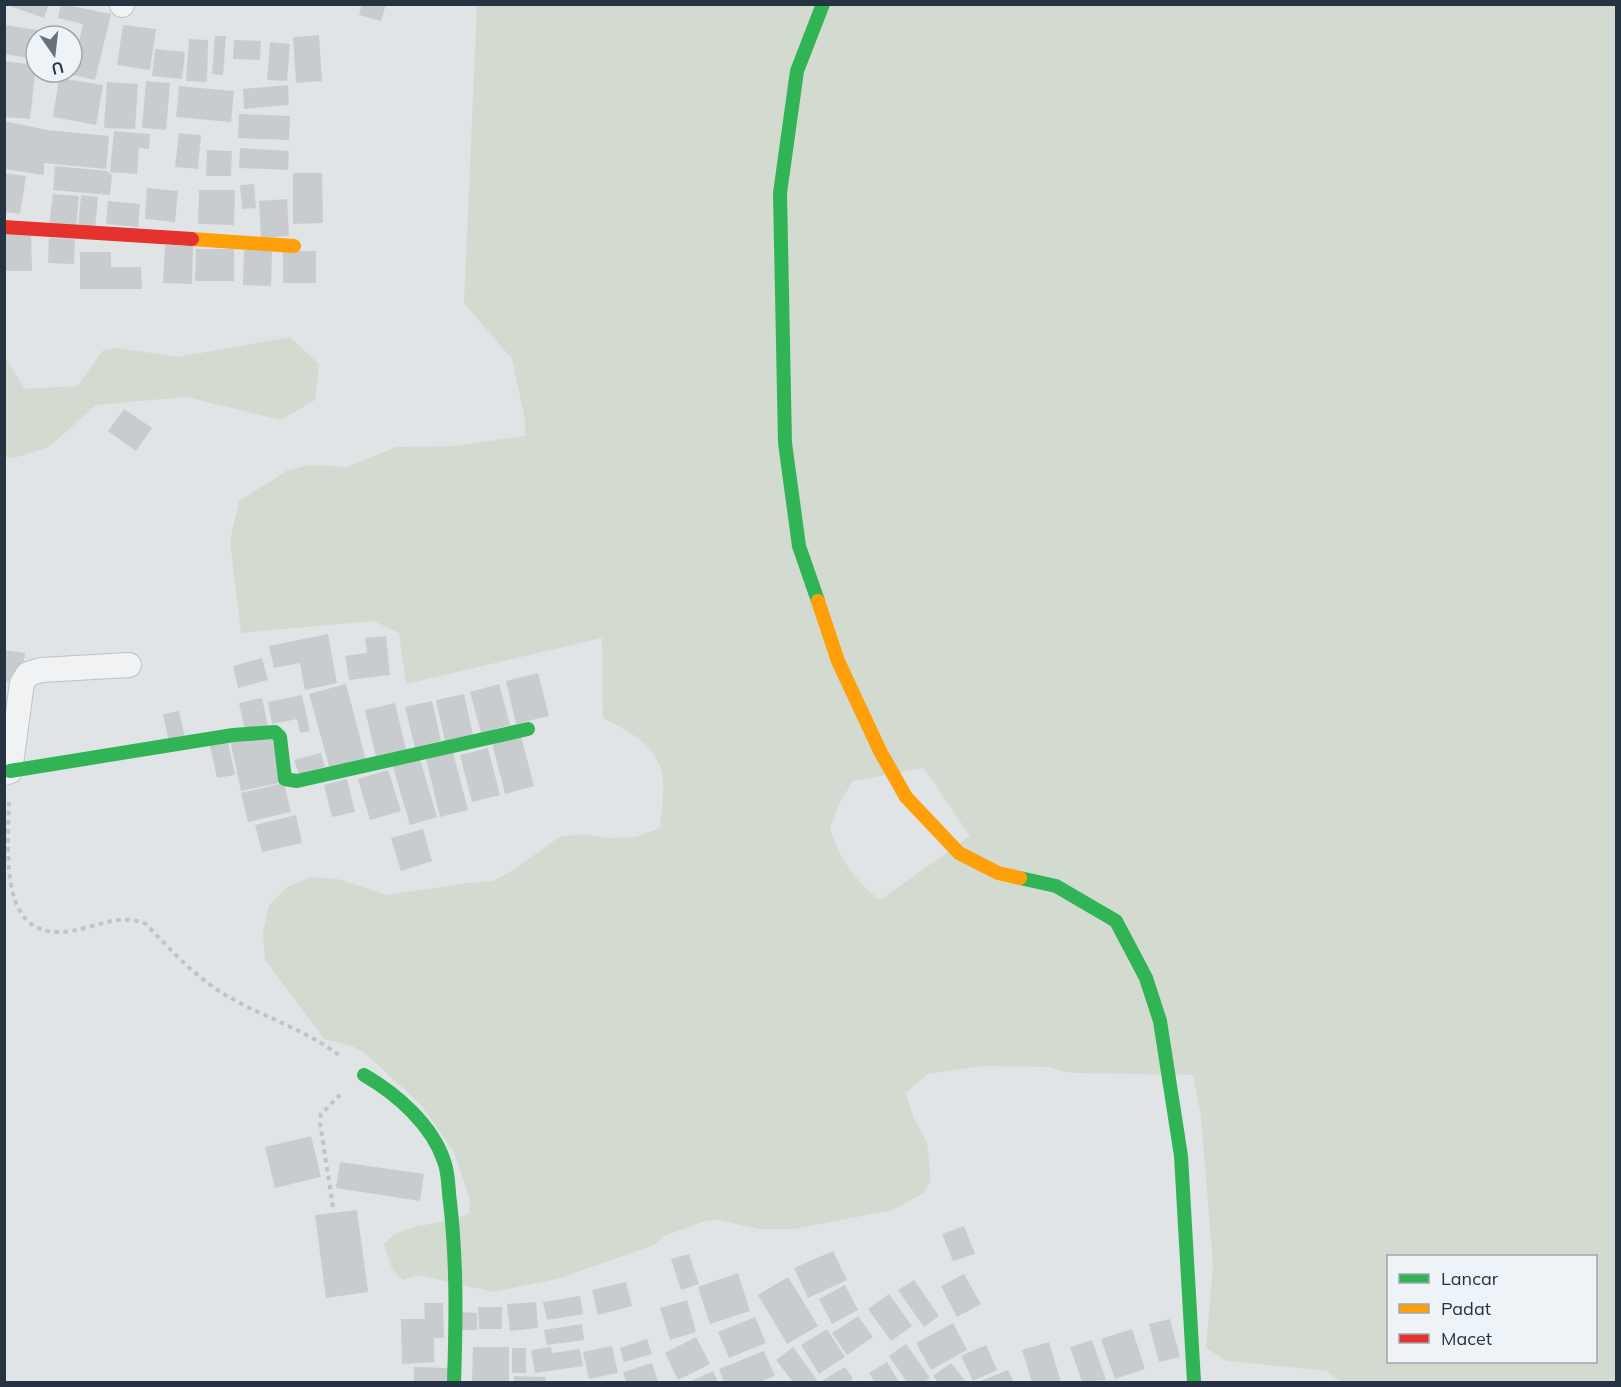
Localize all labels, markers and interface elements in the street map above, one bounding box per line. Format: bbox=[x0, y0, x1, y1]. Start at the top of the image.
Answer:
north arrow bbox=[24, 24, 84, 84]
text: U bbox=[49, 57, 66, 80]
legend bbox=[1387, 1255, 1597, 1363]
text: Lancar bbox=[1441, 1267, 1499, 1290]
text: Padat bbox=[1441, 1297, 1491, 1320]
text: Macet bbox=[1441, 1327, 1492, 1350]

